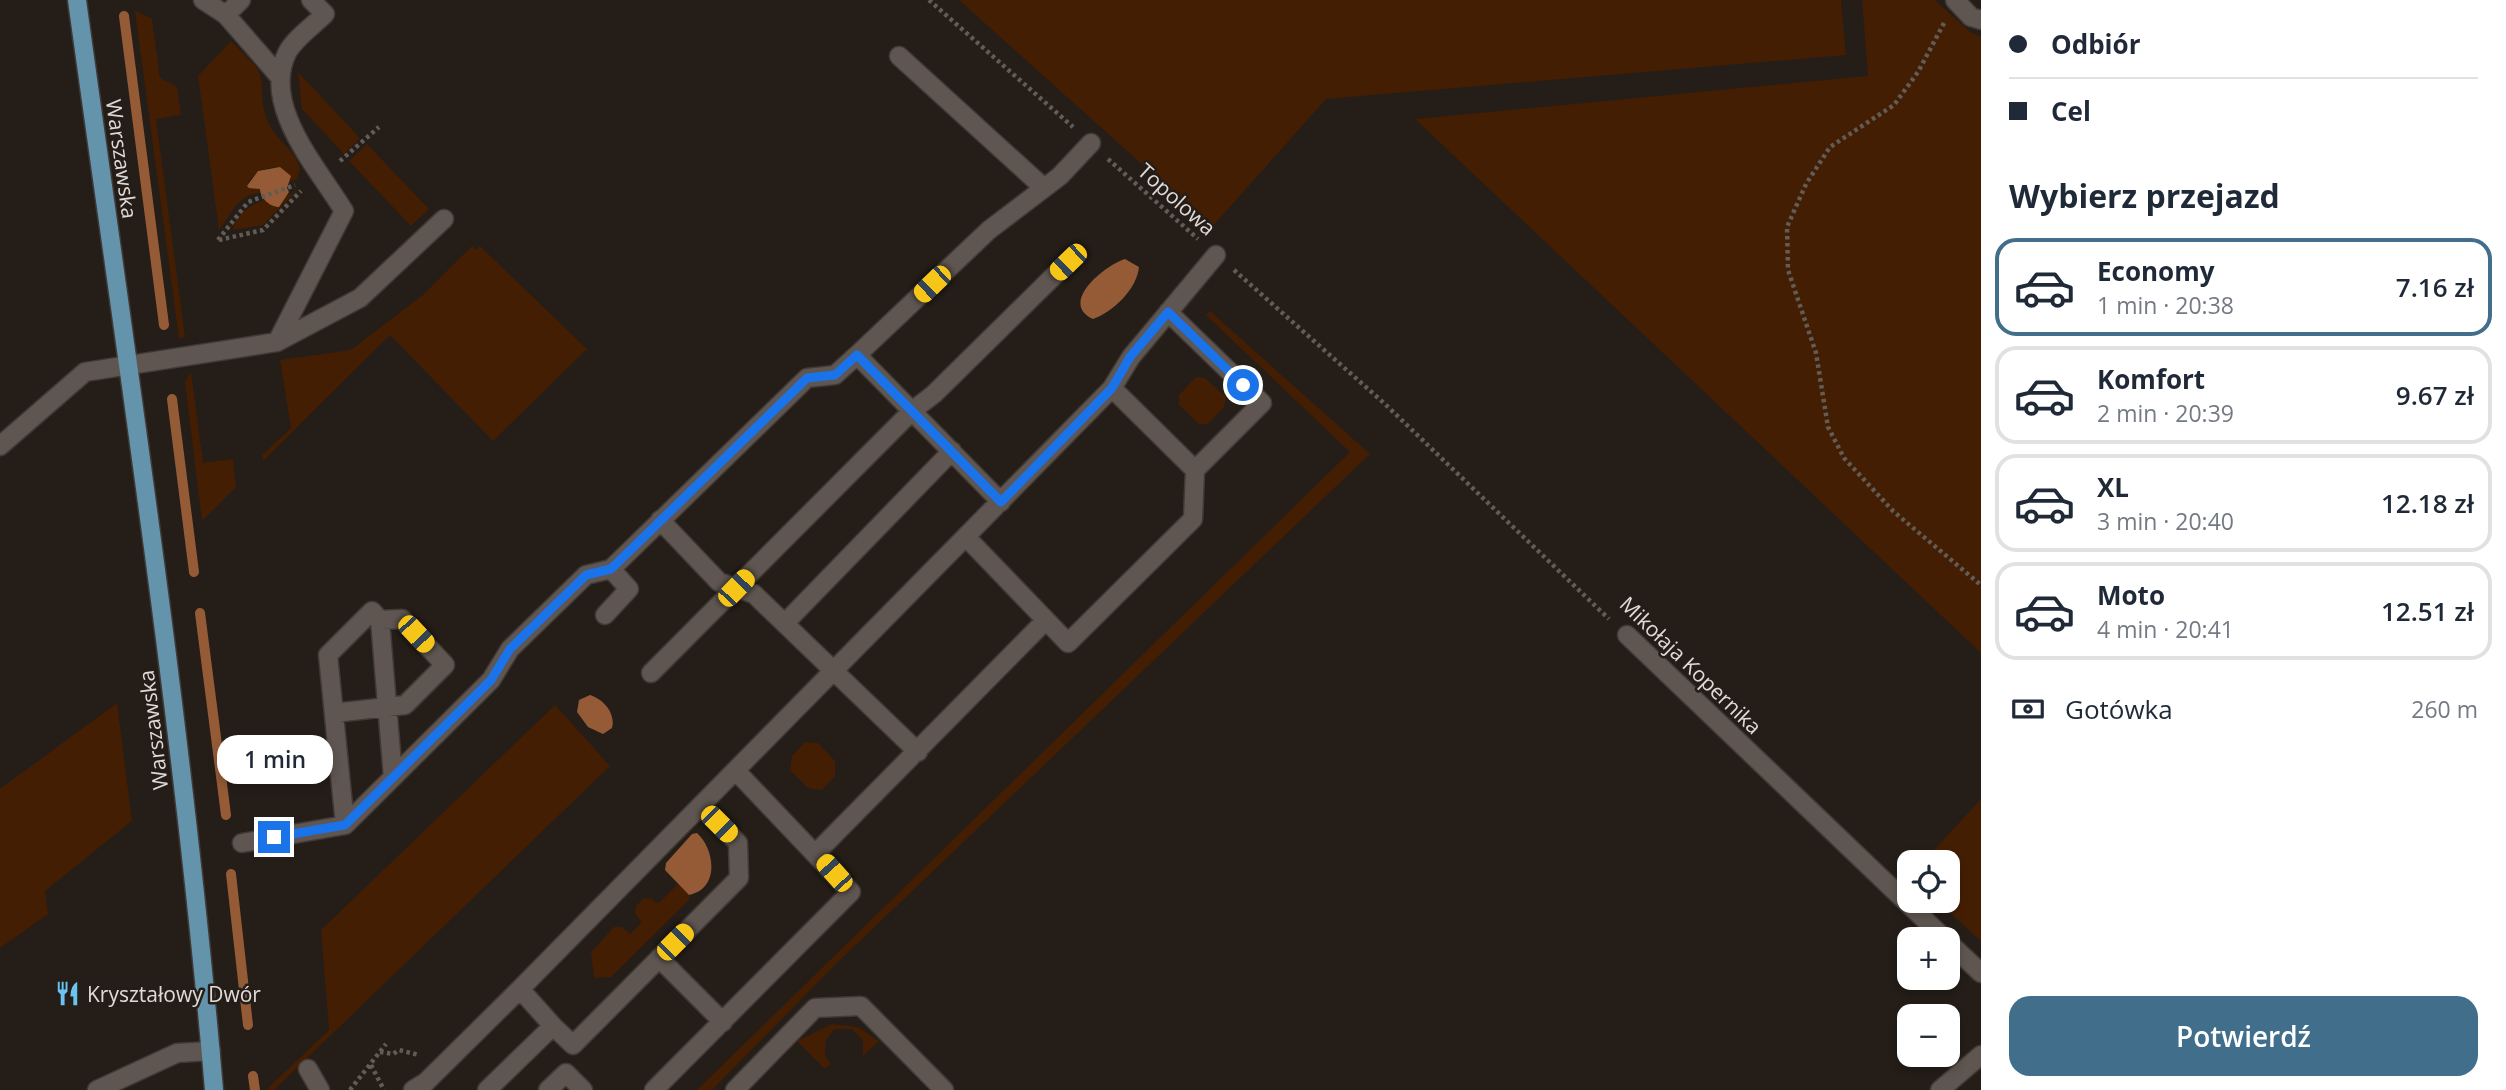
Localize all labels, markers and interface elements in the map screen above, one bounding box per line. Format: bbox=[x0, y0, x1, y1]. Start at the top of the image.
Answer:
text: Odbiór bbox=[2051, 26, 2140, 62]
text: Cel bbox=[2051, 93, 2091, 129]
street label: Warszawska bbox=[100, 98, 144, 220]
street label: Topolowa bbox=[1132, 157, 1222, 241]
text: Wybierz przejazd bbox=[2009, 174, 2280, 217]
car bbox=[1046, 240, 1091, 284]
text: Economy bbox=[2097, 253, 2215, 289]
icon: car bbox=[2013, 256, 2076, 319]
car bbox=[910, 262, 955, 306]
text: 7.16 zł bbox=[2396, 269, 2474, 305]
text: 1 min · 20:38 bbox=[2097, 289, 2234, 321]
text: Komfort bbox=[2097, 361, 2205, 397]
icon: car bbox=[2013, 364, 2076, 427]
route start bbox=[1227, 369, 1259, 401]
text: 9.67 zł bbox=[2396, 377, 2474, 413]
text: 2 min · 20:39 bbox=[2097, 397, 2234, 429]
text: XL bbox=[2097, 469, 2129, 505]
icon: car bbox=[2013, 472, 2076, 535]
text: 12.18 zł bbox=[2381, 485, 2474, 521]
text: 3 min · 20:40 bbox=[2097, 505, 2234, 537]
car bbox=[714, 566, 759, 610]
text: Moto bbox=[2097, 577, 2165, 613]
icon: car bbox=[2013, 580, 2076, 643]
street label: Mikołaja Kopernika bbox=[1614, 590, 1768, 740]
text: 12.51 zł bbox=[2381, 593, 2474, 629]
car bbox=[394, 611, 439, 657]
text: 4 min · 20:41 bbox=[2097, 613, 2234, 645]
street label: Warszawska bbox=[132, 669, 174, 791]
icon: cash bbox=[2009, 690, 2047, 728]
text: Gotówka bbox=[2065, 691, 2173, 727]
text: 260 m bbox=[2411, 693, 2478, 725]
callout: 1 min bbox=[216, 736, 332, 784]
text: 1 min bbox=[244, 743, 306, 775]
car bbox=[697, 802, 742, 846]
route end bbox=[258, 821, 290, 853]
car bbox=[813, 850, 856, 896]
map controls bbox=[1897, 850, 1960, 1067]
button: locate bbox=[1897, 850, 1960, 913]
car bbox=[653, 920, 698, 964]
button: + bbox=[1897, 927, 1960, 990]
restaurant icon: Kryształowy Dwór bbox=[53, 980, 81, 1008]
place label: Kryształowy Dwór bbox=[87, 980, 261, 1008]
button: Potwierdź bbox=[2009, 996, 2478, 1076]
button: − bbox=[1897, 1004, 1960, 1067]

